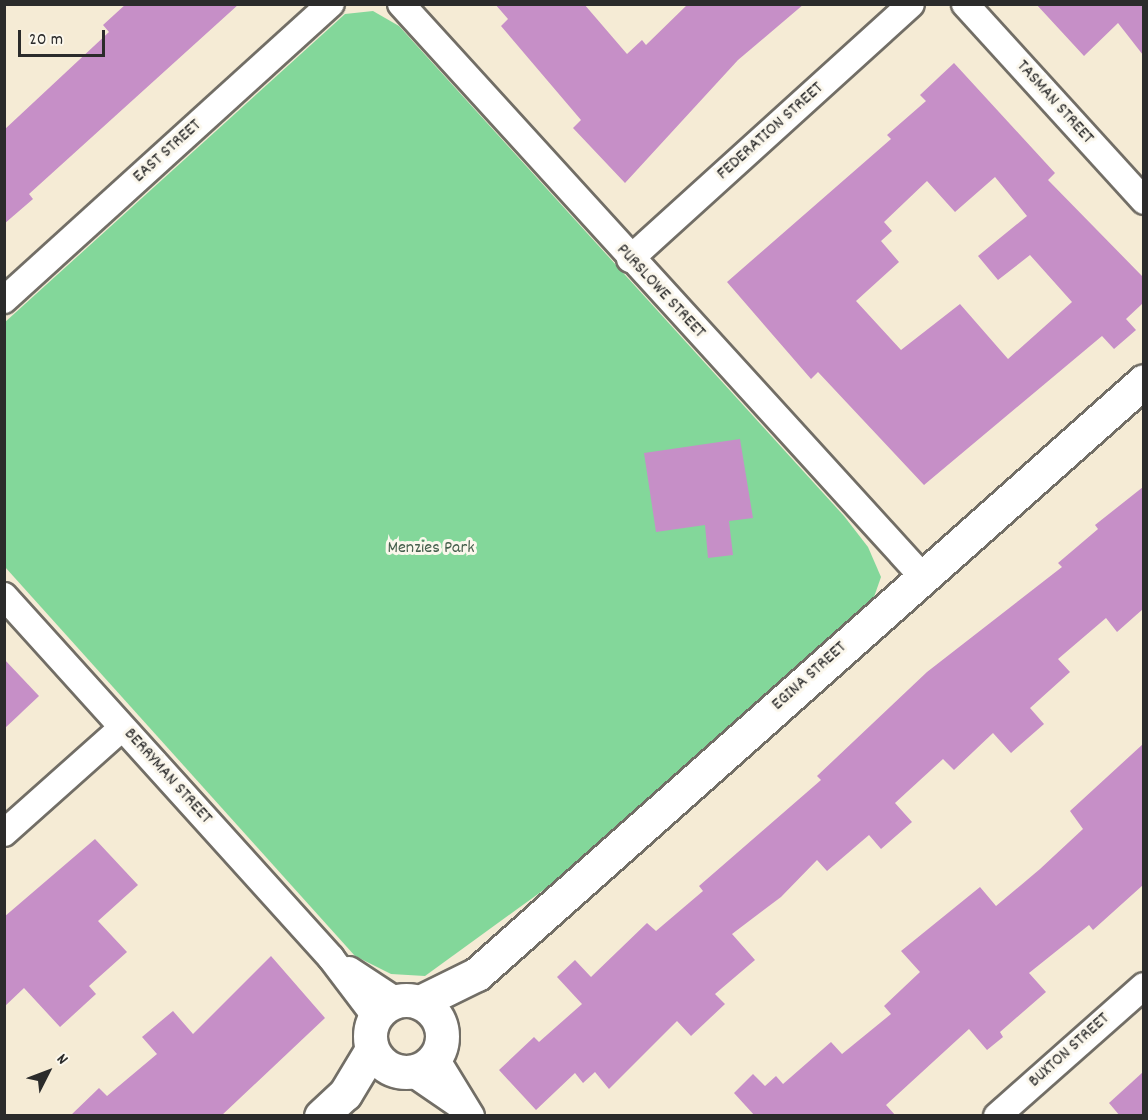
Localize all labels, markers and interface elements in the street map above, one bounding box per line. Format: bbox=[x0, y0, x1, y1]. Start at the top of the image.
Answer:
scale bar bbox=[21, 18, 108, 56]
text: 20 m bbox=[29, 28, 63, 53]
street label: TASMAN STREET bbox=[1011, 56, 1097, 150]
street label: FEDERATION STREET bbox=[713, 79, 829, 185]
street label: EAST STREET bbox=[129, 116, 207, 188]
street label: PURSLOWE STREET bbox=[611, 240, 709, 344]
park label: Menzies Park bbox=[387, 538, 475, 560]
street label: EGINA STREET bbox=[768, 638, 852, 716]
street label: BERRYMAN STREET bbox=[118, 725, 216, 829]
street label: BUXTON STREET bbox=[1025, 1009, 1115, 1093]
north arrow bbox=[18, 1042, 78, 1102]
text: N bbox=[51, 1049, 73, 1070]

